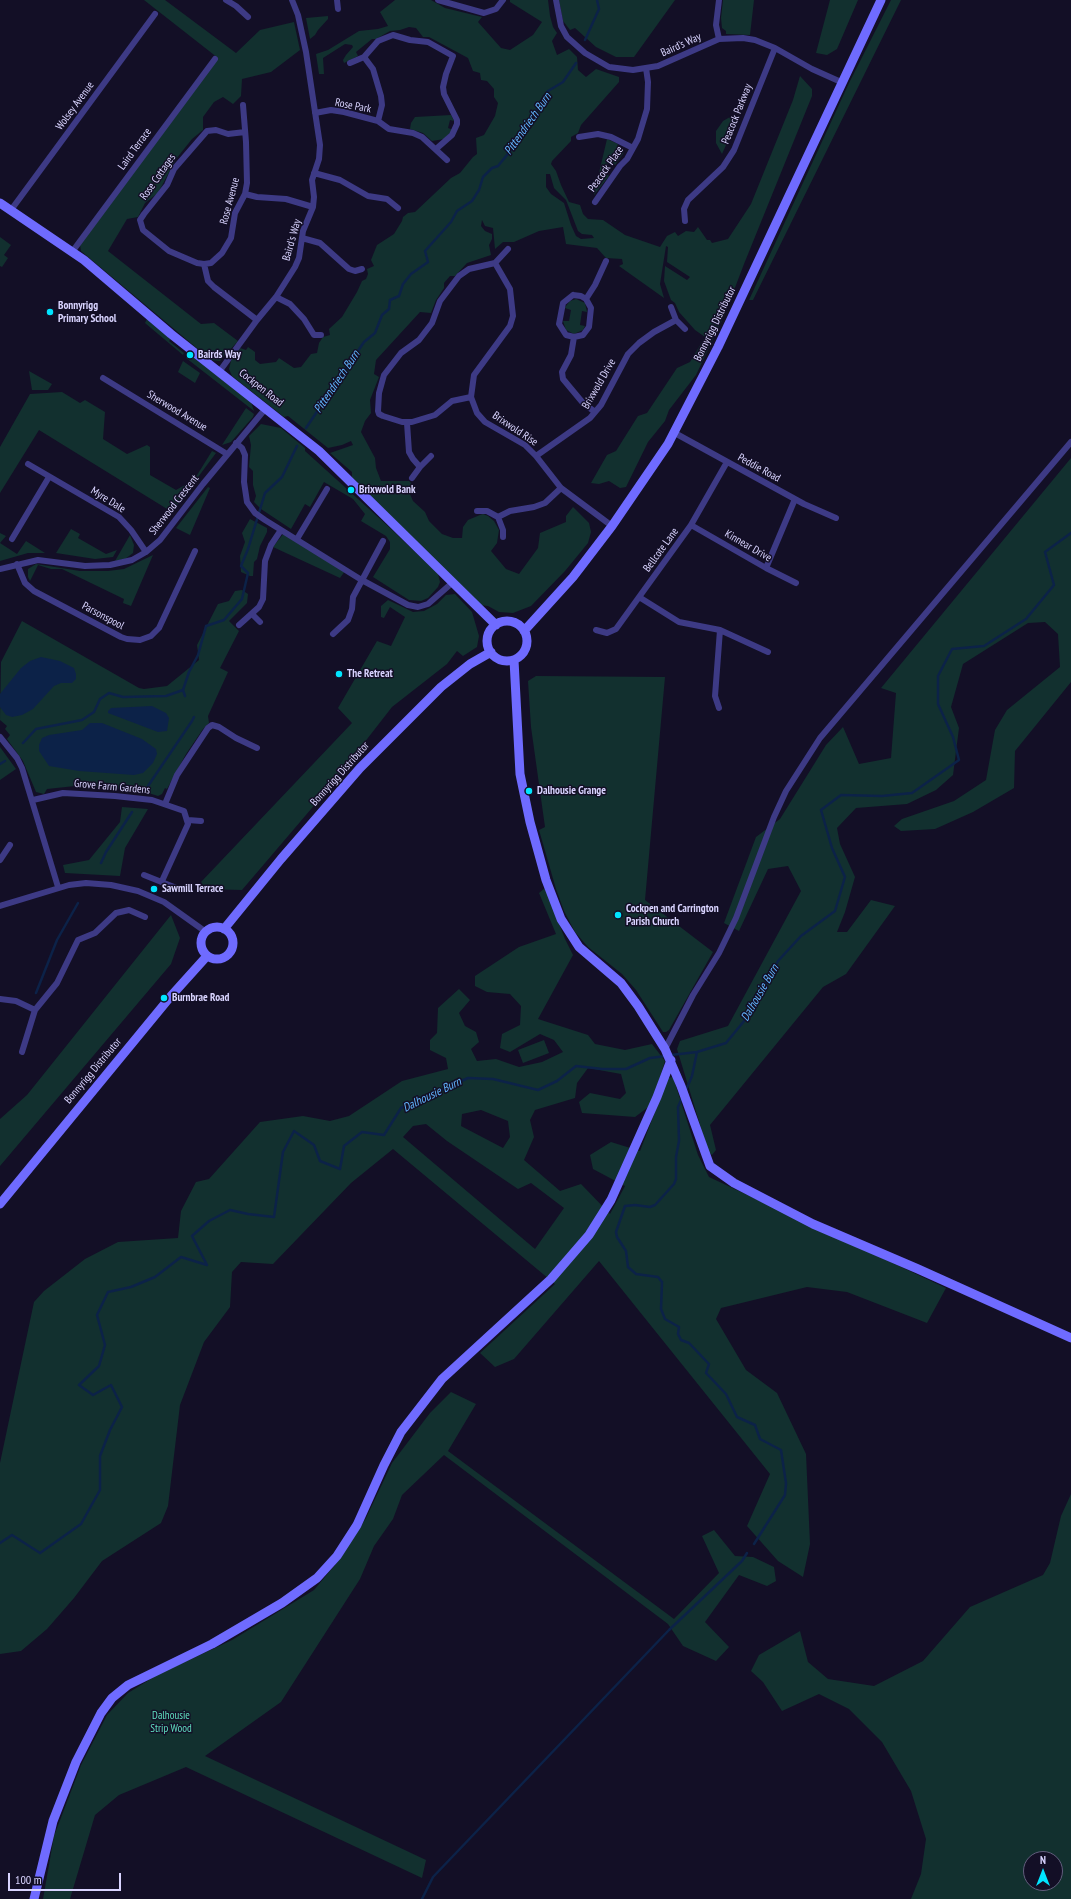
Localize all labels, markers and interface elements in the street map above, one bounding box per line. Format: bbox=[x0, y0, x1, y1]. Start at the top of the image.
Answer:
street label: Baird's Way bbox=[659, 30, 703, 60]
street label: Wolsey Avenue bbox=[53, 79, 97, 133]
street label: Peacock Parkway bbox=[719, 82, 755, 146]
water label: Pittendriech Burn bbox=[501, 90, 555, 158]
street label: Rose Park bbox=[334, 96, 372, 116]
street label: Laird Terrace bbox=[115, 126, 155, 172]
street label: Peacock Place bbox=[585, 144, 627, 194]
street label: Rose Cottages bbox=[137, 151, 179, 203]
street label: Rose Avenue bbox=[217, 176, 243, 226]
street label: Baird's Way bbox=[280, 218, 304, 262]
street label: Bonnyrigg Distributor bbox=[691, 284, 739, 364]
place label: Bonnyrigg Primary School bbox=[58, 299, 116, 325]
marker: Bonnyrigg Primary School bbox=[45, 307, 55, 317]
place label: Bairds Way bbox=[198, 348, 241, 362]
water label: Pittendriech Burn bbox=[311, 348, 363, 416]
marker: Bairds Way bbox=[185, 350, 195, 360]
street label: Brixwold Drive bbox=[579, 356, 619, 412]
street label: Cockpen Road bbox=[236, 367, 286, 409]
street label: Sherwood Avenue bbox=[144, 388, 210, 434]
street label: Brixwold Rise bbox=[490, 409, 540, 449]
street label: Peddie Road bbox=[735, 451, 783, 485]
street label: Sherwood Crescent bbox=[147, 472, 201, 538]
place label: Brixwold Bank bbox=[359, 483, 416, 497]
street label: Myre Dale bbox=[88, 484, 128, 516]
marker: Brixwold Bank bbox=[346, 485, 356, 495]
street label: Bellcote Lane bbox=[641, 525, 681, 575]
street label: Kinnear Drive bbox=[722, 527, 774, 565]
street label: Parsonspool bbox=[80, 599, 126, 633]
place label: The Retreat bbox=[347, 667, 393, 681]
marker: The Retreat bbox=[334, 669, 344, 679]
street label: Bonnyrigg Distributor bbox=[308, 739, 372, 809]
street label: Grove Farm Gardens bbox=[73, 777, 151, 797]
place label: Dalhousie Grange bbox=[537, 784, 606, 798]
marker: Dalhousie Grange bbox=[524, 786, 534, 796]
place label: Sawmill Terrace bbox=[162, 882, 223, 896]
marker: Sawmill Terrace bbox=[149, 884, 159, 894]
place label: Cockpen and Carrington Parish Church bbox=[626, 902, 719, 928]
marker: Cockpen and Carrington Parish Church bbox=[613, 910, 623, 920]
water label: Dalhousie Burn bbox=[738, 962, 782, 1024]
place label: Burnbrae Road bbox=[172, 991, 229, 1005]
marker: Burnbrae Road bbox=[159, 993, 169, 1003]
street label: Bonnyrigg Distributor bbox=[62, 1036, 124, 1106]
water label: Dalhousie Burn bbox=[400, 1075, 464, 1115]
park label: Dalhousie Strip Wood bbox=[150, 1709, 192, 1735]
north arrow bbox=[1023, 1851, 1063, 1891]
text: N bbox=[1040, 1853, 1046, 1867]
scale bar bbox=[10, 1865, 123, 1891]
text: 100 m bbox=[15, 1872, 42, 1887]

